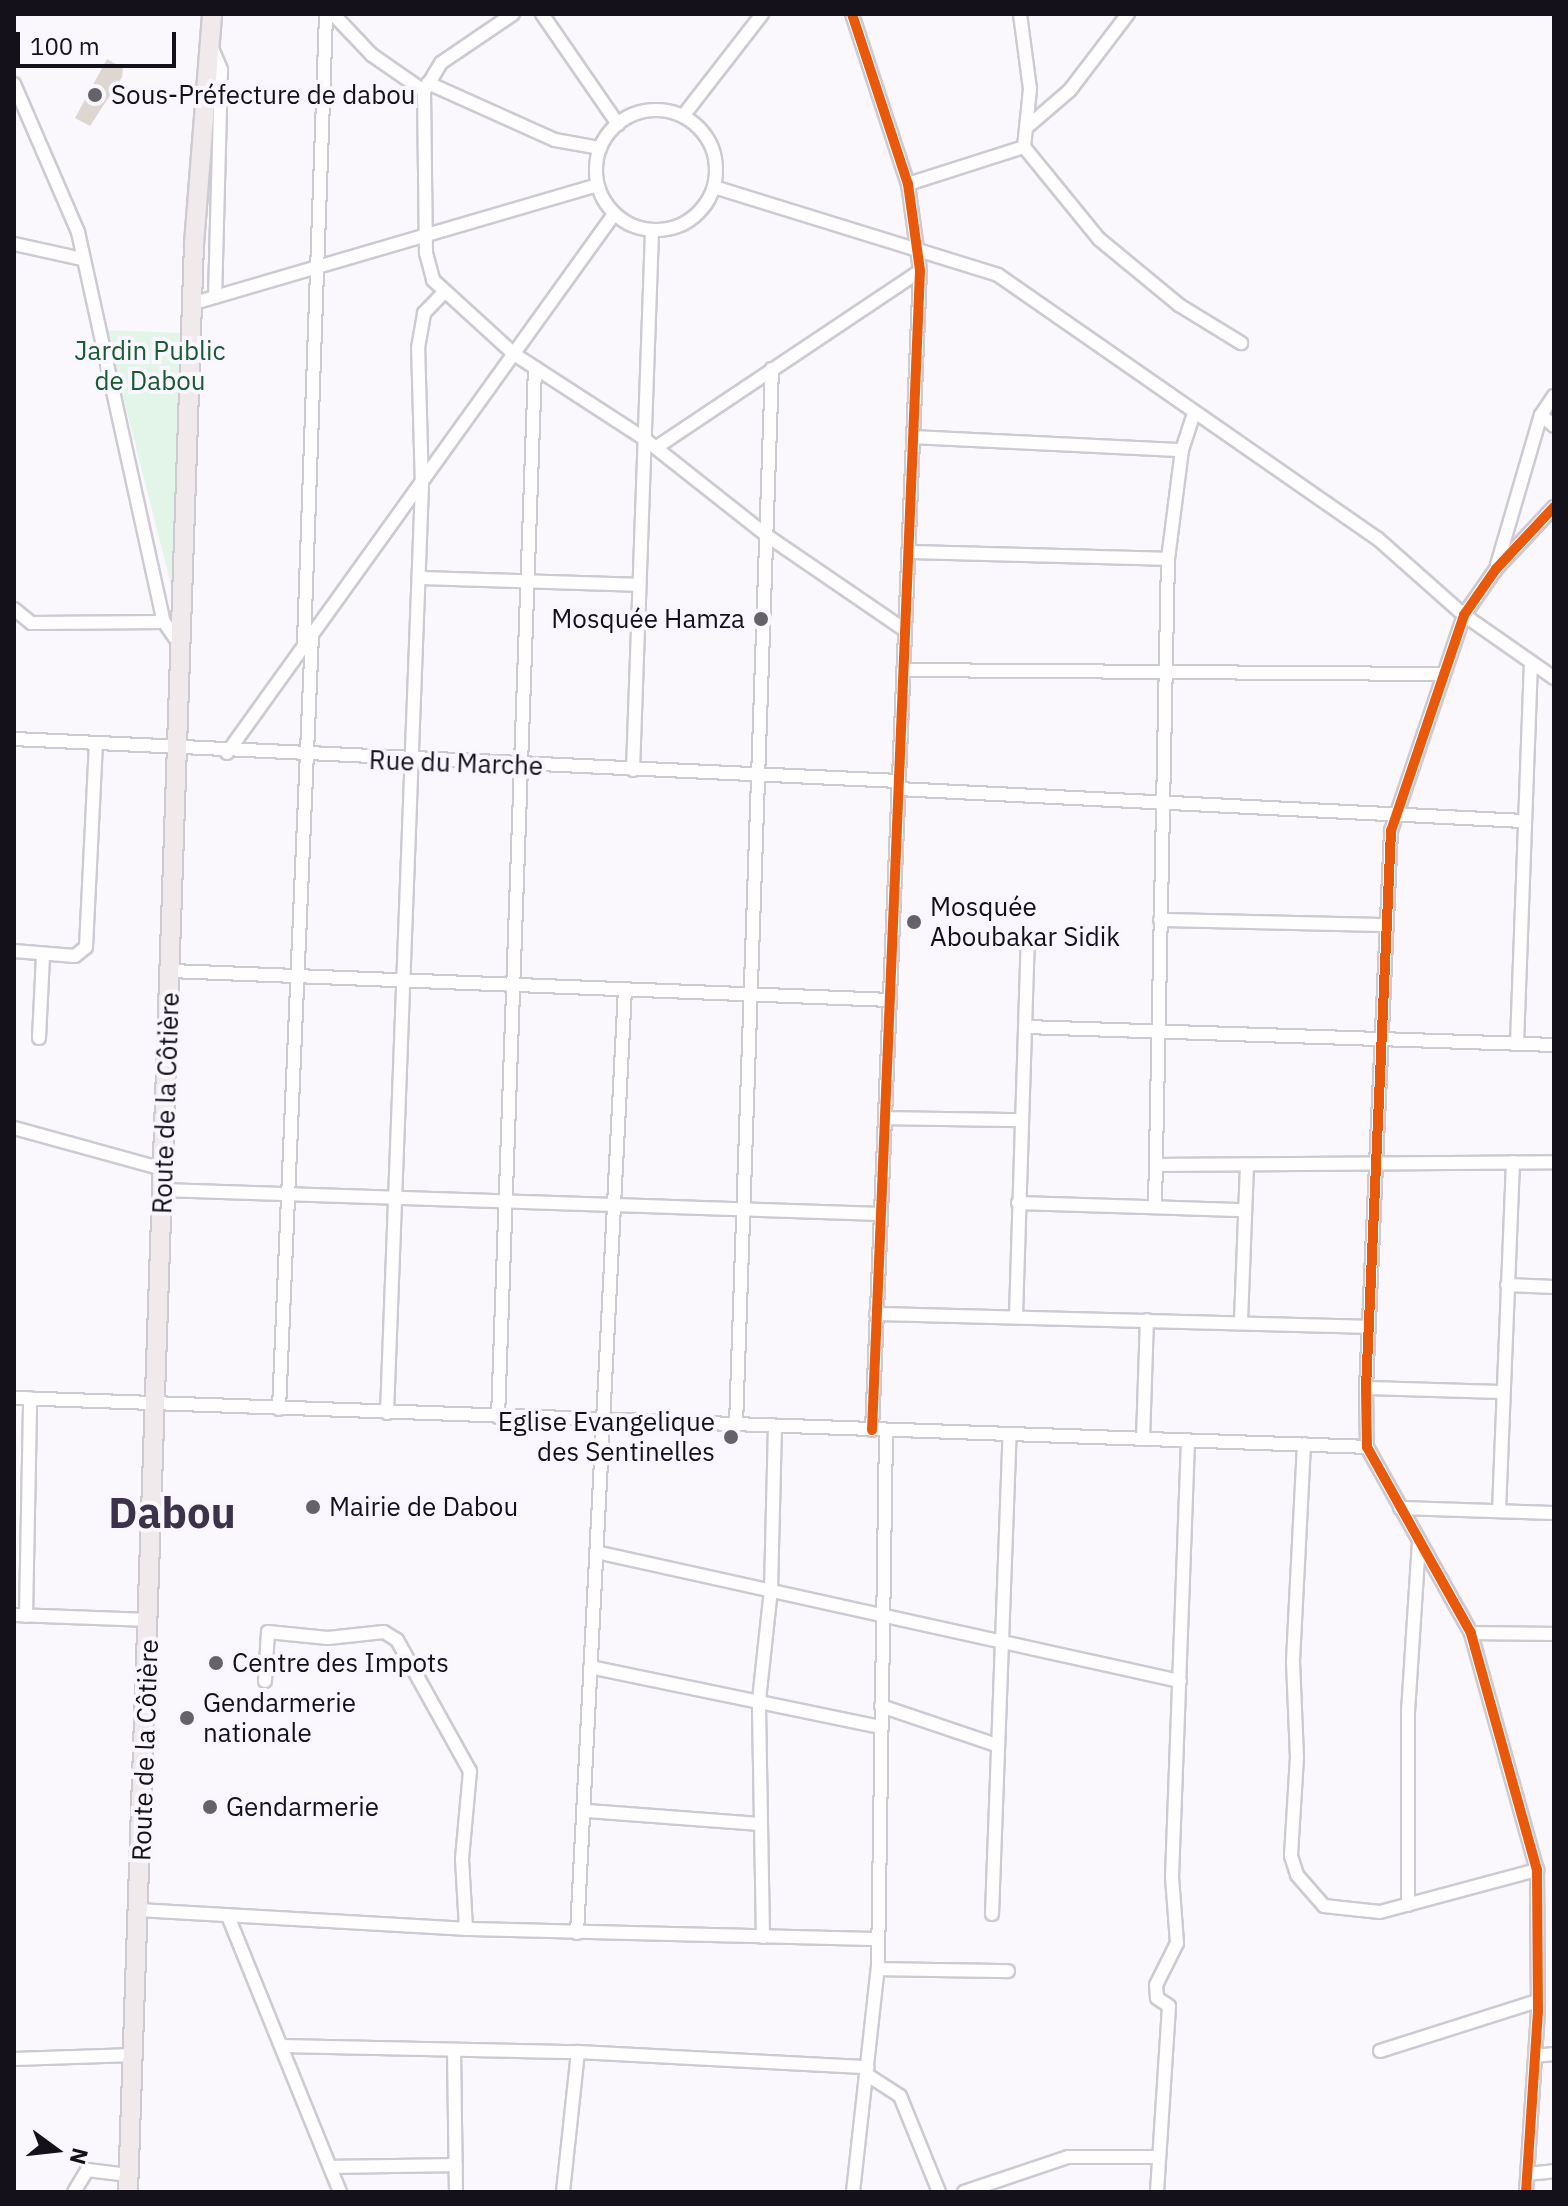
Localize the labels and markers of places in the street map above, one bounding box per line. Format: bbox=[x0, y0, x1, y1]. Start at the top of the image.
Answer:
place label: Sous-Préfecture de dabou bbox=[111, 79, 416, 111]
marker: Sous-Préfecture de dabou bbox=[86, 86, 104, 104]
place label: Mosquée Hamza bbox=[551, 603, 745, 635]
marker: Mosquée Hamza bbox=[752, 610, 770, 628]
place label: Mosquée Aboubakar Sidik bbox=[930, 891, 1120, 952]
marker: Mosquée Aboubakar Sidik bbox=[905, 913, 923, 931]
place label: Eglise Evangelique des Sentinelles bbox=[498, 1406, 715, 1468]
marker: Eglise Evangelique des Sentinelles bbox=[722, 1428, 740, 1446]
place label: Mairie de Dabou bbox=[329, 1491, 518, 1523]
marker: Mairie de Dabou bbox=[304, 1498, 322, 1516]
place label: Centre des Impots bbox=[232, 1647, 449, 1679]
marker: Centre des Impots bbox=[207, 1654, 225, 1672]
place label: Gendarmerie nationale bbox=[203, 1687, 356, 1748]
marker: Gendarmerie nationale bbox=[178, 1709, 196, 1727]
place label: Gendarmerie bbox=[226, 1791, 379, 1823]
marker: Gendarmerie bbox=[201, 1798, 219, 1816]

